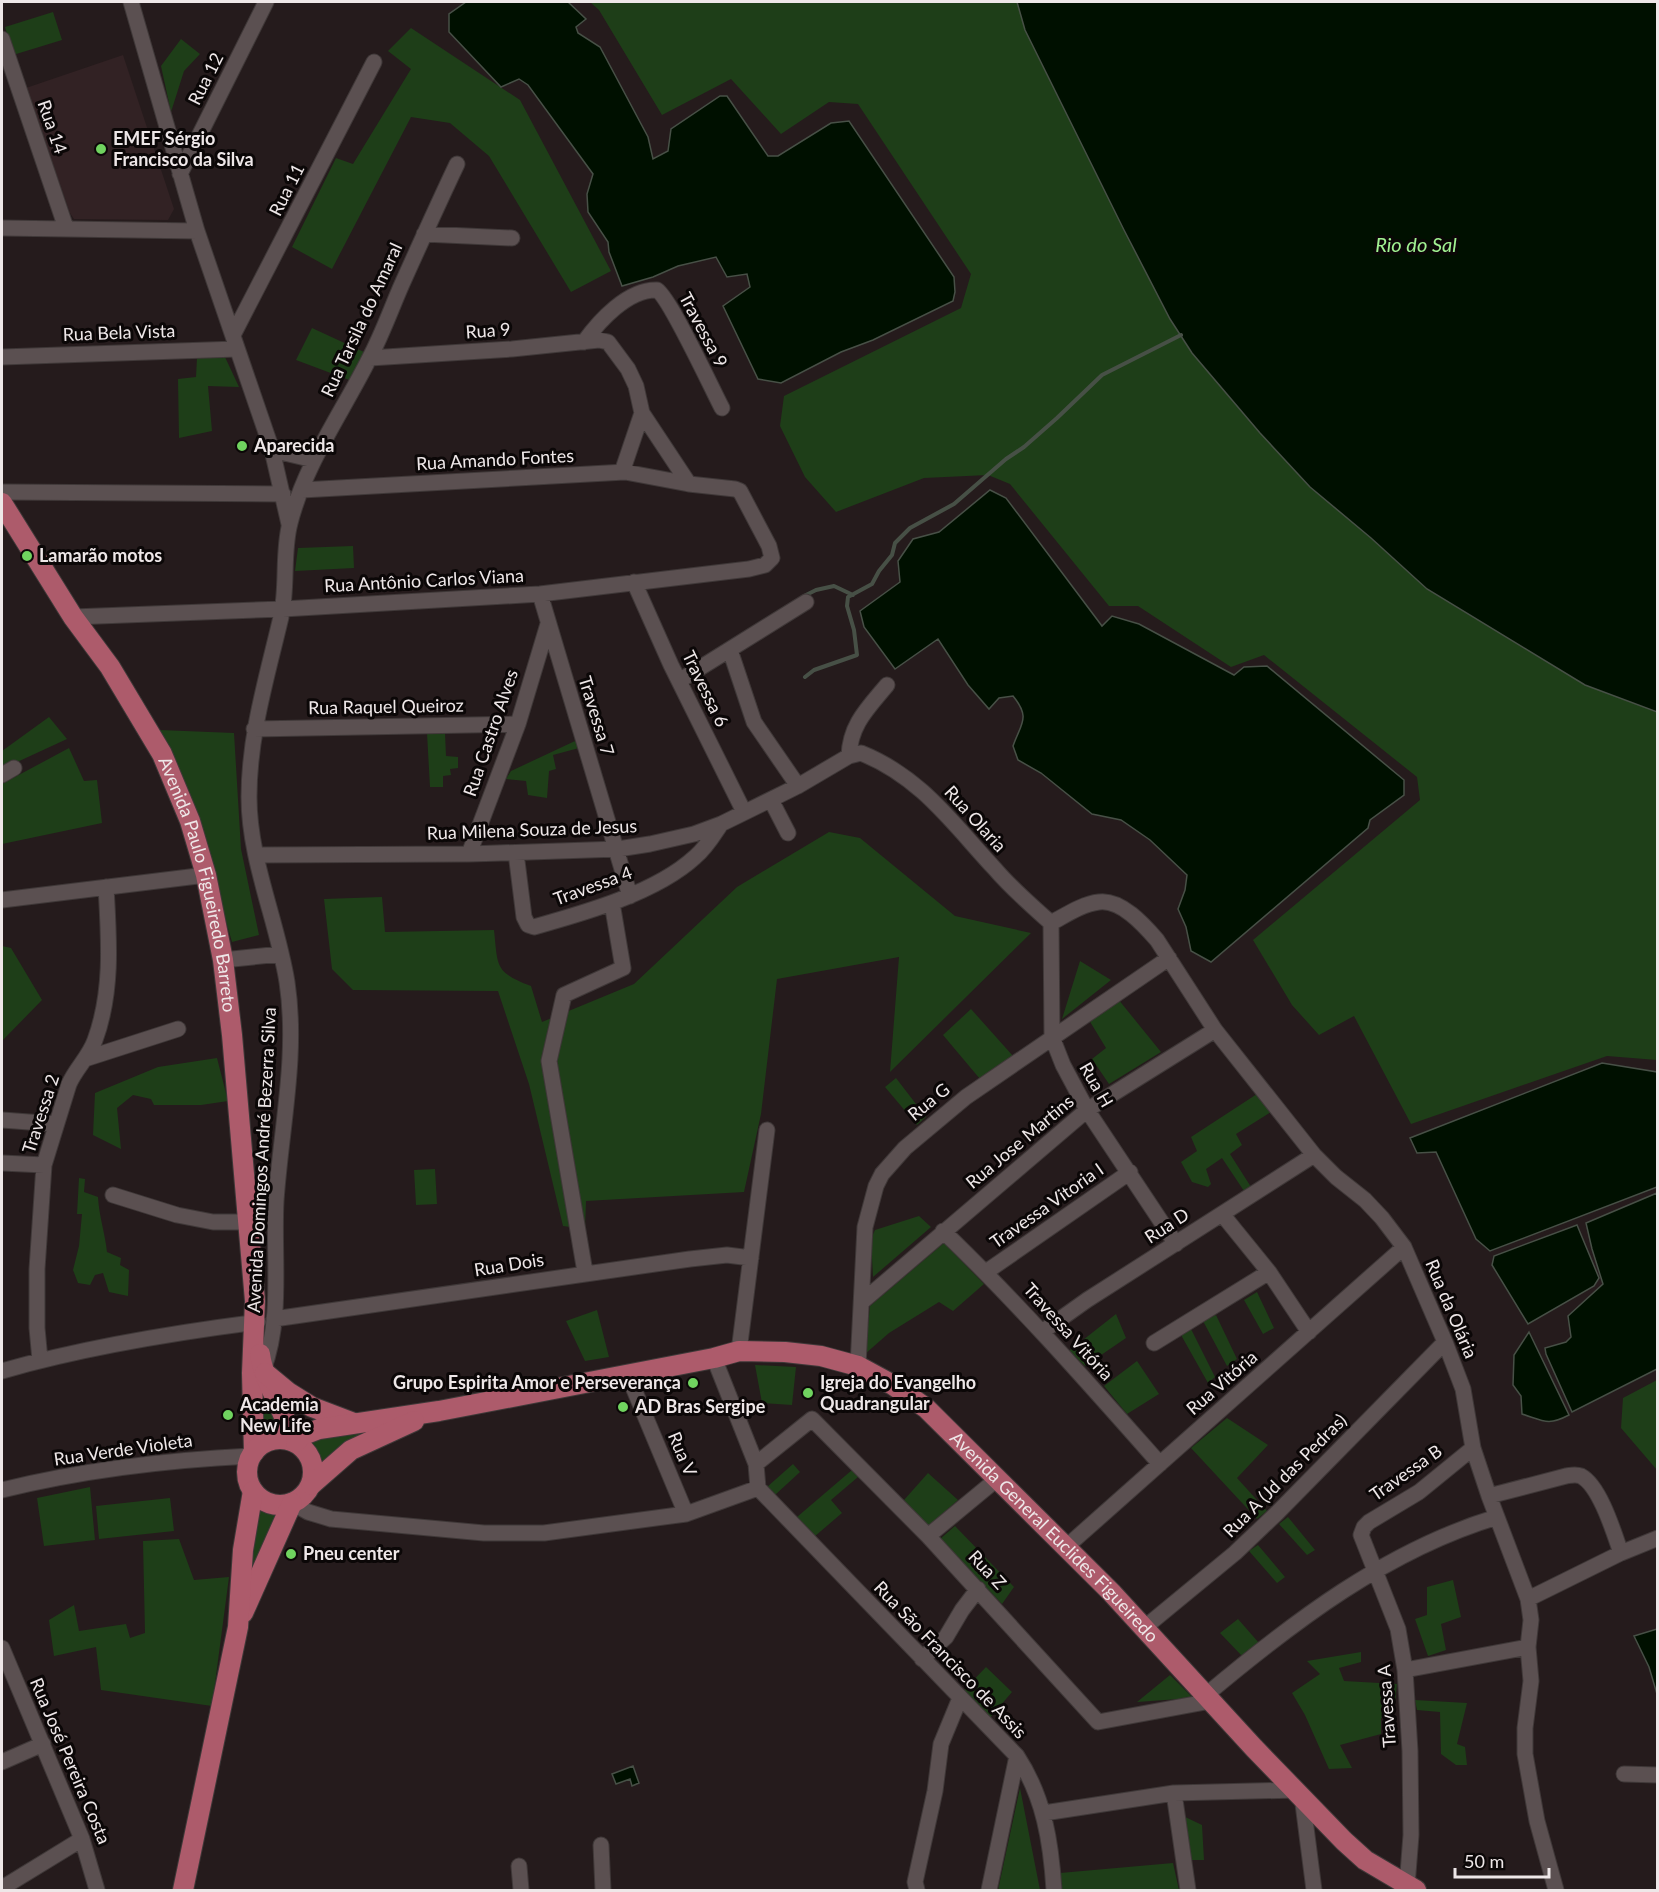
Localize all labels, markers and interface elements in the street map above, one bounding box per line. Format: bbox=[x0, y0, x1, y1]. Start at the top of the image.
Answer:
street label: Rua 12 bbox=[183, 49, 227, 108]
street label: Rua 14 bbox=[34, 97, 72, 156]
place label: EMEF Sérgio Francisco da Silva bbox=[113, 127, 254, 170]
marker: EMEF Sérgio Francisco da Silva bbox=[94, 142, 108, 156]
street label: Rua 11 bbox=[264, 160, 308, 219]
water label: Rio do Sal bbox=[1375, 232, 1457, 256]
street label: Rua Tarsila do Amaral bbox=[316, 239, 407, 400]
street label: Travessa 9 bbox=[675, 288, 733, 371]
street label: Rua 9 bbox=[465, 317, 511, 343]
street label: Rua Bela Vista bbox=[62, 319, 175, 345]
place label: Aparecida bbox=[253, 434, 335, 456]
marker: Aparecida bbox=[235, 439, 249, 453]
street label: Rua Amando Fontes bbox=[415, 444, 575, 474]
place label: Lamarão motos bbox=[39, 544, 162, 566]
marker: Lamarão motos bbox=[20, 549, 34, 563]
street label: Rua Antônio Carlos Viana bbox=[324, 564, 524, 596]
street label: Travessa 6 bbox=[678, 647, 734, 730]
street label: Rua Castro Alves bbox=[458, 666, 522, 799]
street label: Travessa 7 bbox=[574, 673, 619, 758]
street label: Rua Raquel Queiroz bbox=[308, 694, 464, 718]
street label: Avenida Paulo Figueiredo Barreto bbox=[154, 753, 241, 1014]
street label: Rua Olaria bbox=[940, 781, 1011, 856]
street label: Rua Milena Souza de Jesus bbox=[426, 814, 638, 844]
street label: Travessa 4 bbox=[550, 861, 635, 909]
street label: Avenida Domingos André Bezerra Silva bbox=[242, 1007, 280, 1313]
street label: Rua H bbox=[1075, 1058, 1118, 1111]
street label: Travessa 2 bbox=[17, 1071, 63, 1156]
street label: Rua G bbox=[903, 1078, 954, 1125]
street label: Rua Jose Martins bbox=[961, 1090, 1078, 1193]
street label: Travessa Vitoria I bbox=[985, 1158, 1107, 1252]
street label: Rua D bbox=[1140, 1203, 1193, 1248]
street label: Rua Dois bbox=[472, 1248, 546, 1280]
street label: Rua da Olária bbox=[1421, 1256, 1483, 1361]
street label: Travessa Vitória bbox=[1019, 1278, 1118, 1385]
street label: Rua Vitória bbox=[1181, 1345, 1261, 1419]
place label: Grupo Espirita Amor e Perseverança bbox=[393, 1371, 681, 1393]
place label: Igreja do Evangelho Quadrangular bbox=[820, 1371, 976, 1414]
marker: Grupo Espirita Amor e Perseverança bbox=[686, 1376, 700, 1390]
marker: Igreja do Evangelho Quadrangular bbox=[801, 1386, 815, 1400]
place label: Academia New Life bbox=[239, 1393, 319, 1436]
place label: AD Bras Sergipe bbox=[634, 1395, 766, 1417]
marker: AD Bras Sergipe bbox=[616, 1400, 630, 1414]
marker: Academia New Life bbox=[221, 1408, 235, 1422]
street label: Rua A (Jd das Pedras) bbox=[1218, 1409, 1351, 1542]
street label: Avenida General Euclides Figueiredo bbox=[946, 1426, 1164, 1646]
street label: Rua Verde Violeta bbox=[52, 1428, 194, 1470]
street label: Rua V bbox=[664, 1428, 702, 1480]
street label: Travessa B bbox=[1365, 1439, 1446, 1505]
place label: Pneu center bbox=[303, 1542, 400, 1564]
street label: Rua Z bbox=[964, 1545, 1011, 1594]
marker: Pneu center bbox=[284, 1547, 298, 1561]
street label: Rua São Francisco de Assis bbox=[870, 1576, 1032, 1743]
street label: Travessa A bbox=[1372, 1663, 1400, 1748]
street label: Rua José Pereira Costa bbox=[26, 1674, 116, 1847]
scale bar bbox=[1455, 1841, 1550, 1879]
text: 50 m bbox=[1464, 1850, 1504, 1872]

